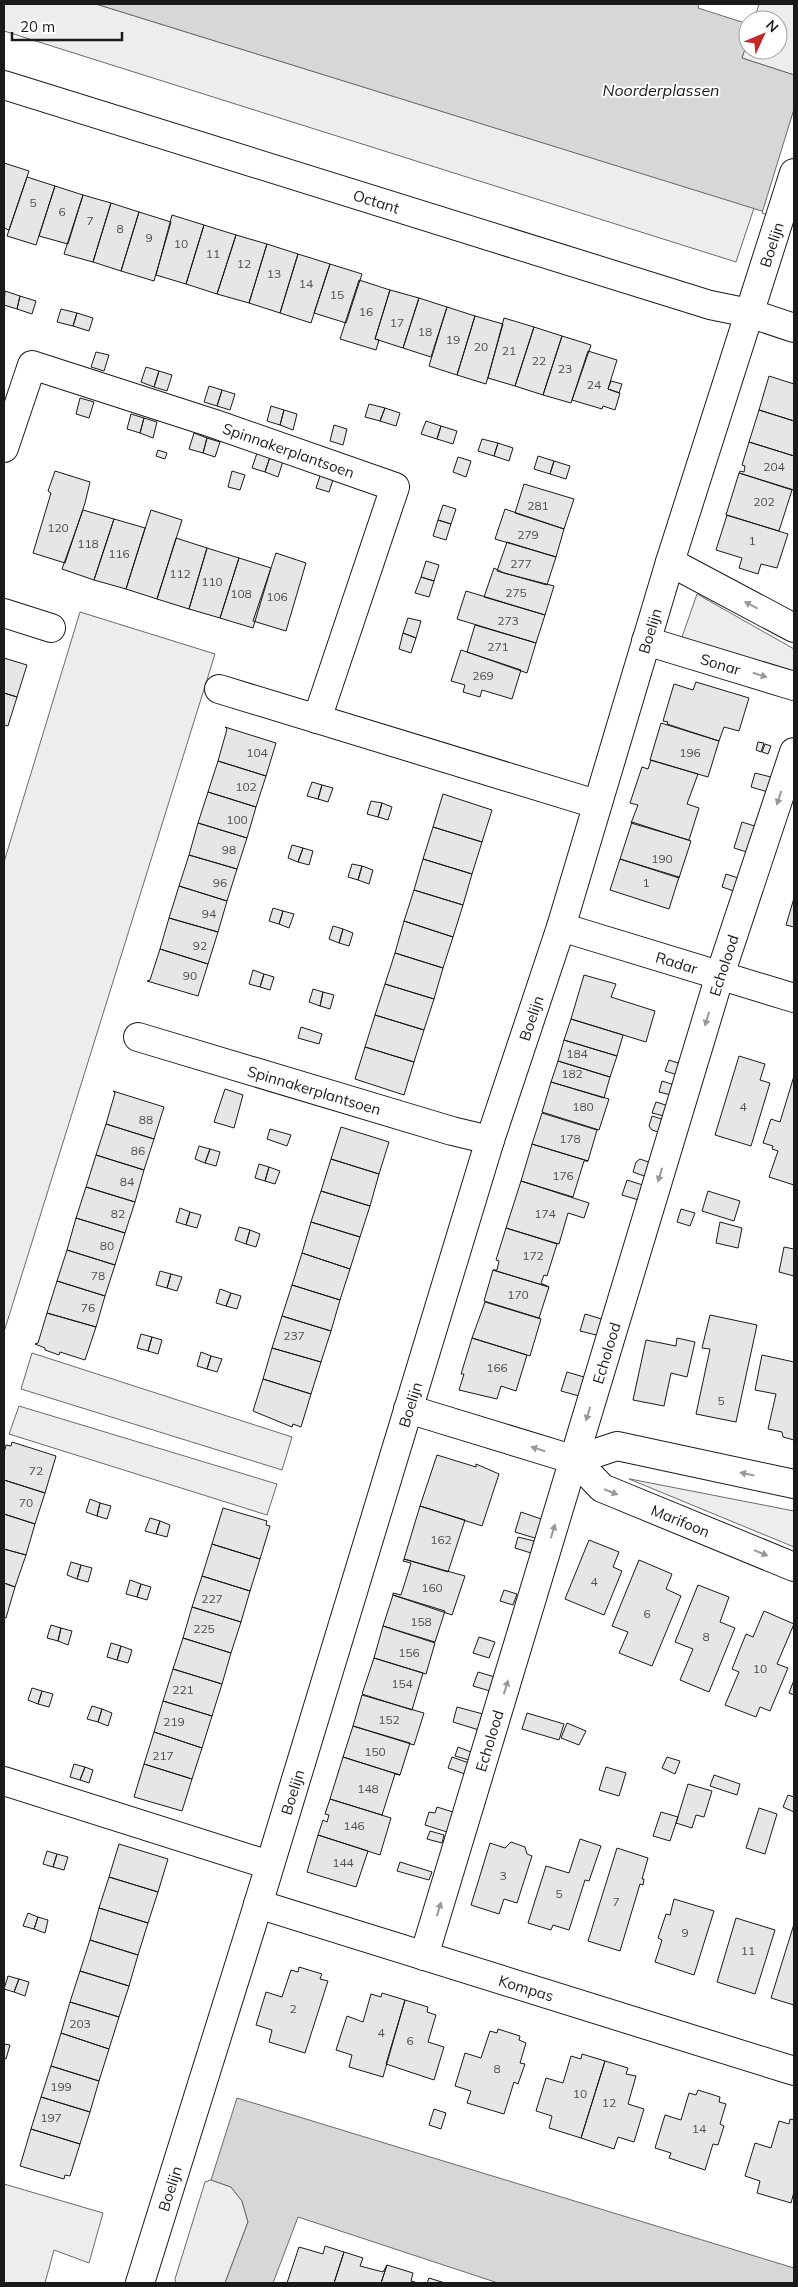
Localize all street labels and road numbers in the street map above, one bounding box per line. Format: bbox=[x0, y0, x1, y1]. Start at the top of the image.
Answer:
street label: Octant bbox=[351, 185, 402, 217]
street label: Boelijn bbox=[755, 220, 787, 270]
street label: Spinnakerplantsoen bbox=[220, 418, 357, 482]
street label: Boelijn bbox=[634, 606, 665, 656]
street label: Sonar bbox=[698, 649, 744, 679]
street label: Echolood bbox=[705, 932, 742, 998]
street label: Radar bbox=[653, 947, 701, 978]
street label: Boelijn bbox=[514, 993, 547, 1043]
street label: Spinnakerplantsoen bbox=[245, 1061, 383, 1119]
street label: Echolood bbox=[588, 1320, 624, 1386]
street label: Boelijn bbox=[394, 1379, 426, 1429]
street label: Marifoon bbox=[649, 1500, 713, 1541]
street label: Echolood bbox=[471, 1708, 507, 1774]
street label: Boelijn bbox=[276, 1767, 308, 1817]
street label: Kompas bbox=[496, 1970, 556, 2005]
street label: Boelijn bbox=[154, 2163, 185, 2214]

